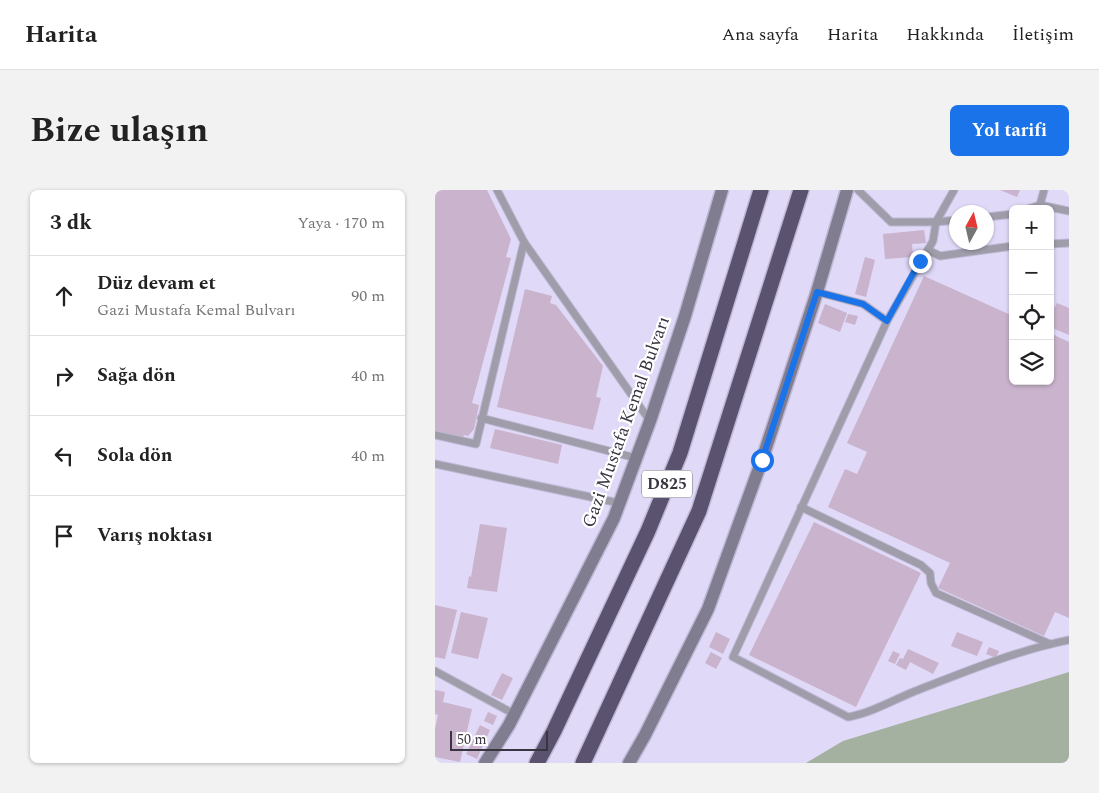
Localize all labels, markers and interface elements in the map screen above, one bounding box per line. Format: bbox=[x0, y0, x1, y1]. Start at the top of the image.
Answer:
text: Harita bbox=[25, 17, 97, 53]
text: Ana sayfa bbox=[722, 21, 799, 48]
text: Harita bbox=[827, 21, 878, 48]
text: Hakkında bbox=[906, 21, 984, 48]
text: İletişim bbox=[1012, 21, 1074, 48]
text: Bize ulaşın bbox=[30, 104, 208, 157]
button: Yol tarifi bbox=[950, 105, 1069, 156]
north arrow bbox=[949, 205, 994, 250]
map controls bbox=[1009, 205, 1054, 385]
button: + bbox=[1009, 205, 1054, 250]
text: 3 dk bbox=[50, 207, 92, 239]
text: Yaya · 170 m bbox=[298, 211, 385, 235]
route end bbox=[909, 250, 932, 273]
button: − bbox=[1009, 250, 1054, 295]
text: Düz devam et bbox=[97, 269, 216, 298]
icon: ahead bbox=[50, 282, 78, 310]
text: 90 m bbox=[351, 284, 385, 308]
button: locate bbox=[1009, 295, 1054, 340]
text: Gazi Mustafa Kemal Bulvarı bbox=[97, 298, 296, 322]
street label: Gazi Mustafa Kemal Bulvarı bbox=[575, 312, 677, 532]
button: layers bbox=[1009, 340, 1054, 385]
text: Sağa dön bbox=[97, 361, 176, 390]
icon: right bbox=[50, 362, 78, 390]
text: 40 m bbox=[351, 364, 385, 388]
text: Sola dön bbox=[97, 441, 172, 470]
icon: left bbox=[50, 442, 78, 470]
text: 40 m bbox=[351, 444, 385, 468]
route start bbox=[751, 449, 774, 472]
road number: D825 bbox=[642, 470, 692, 498]
text: Varış noktası bbox=[97, 521, 213, 550]
icon: arrive bbox=[50, 522, 78, 550]
scale bar bbox=[450, 728, 547, 751]
text: 50 m bbox=[457, 729, 487, 750]

